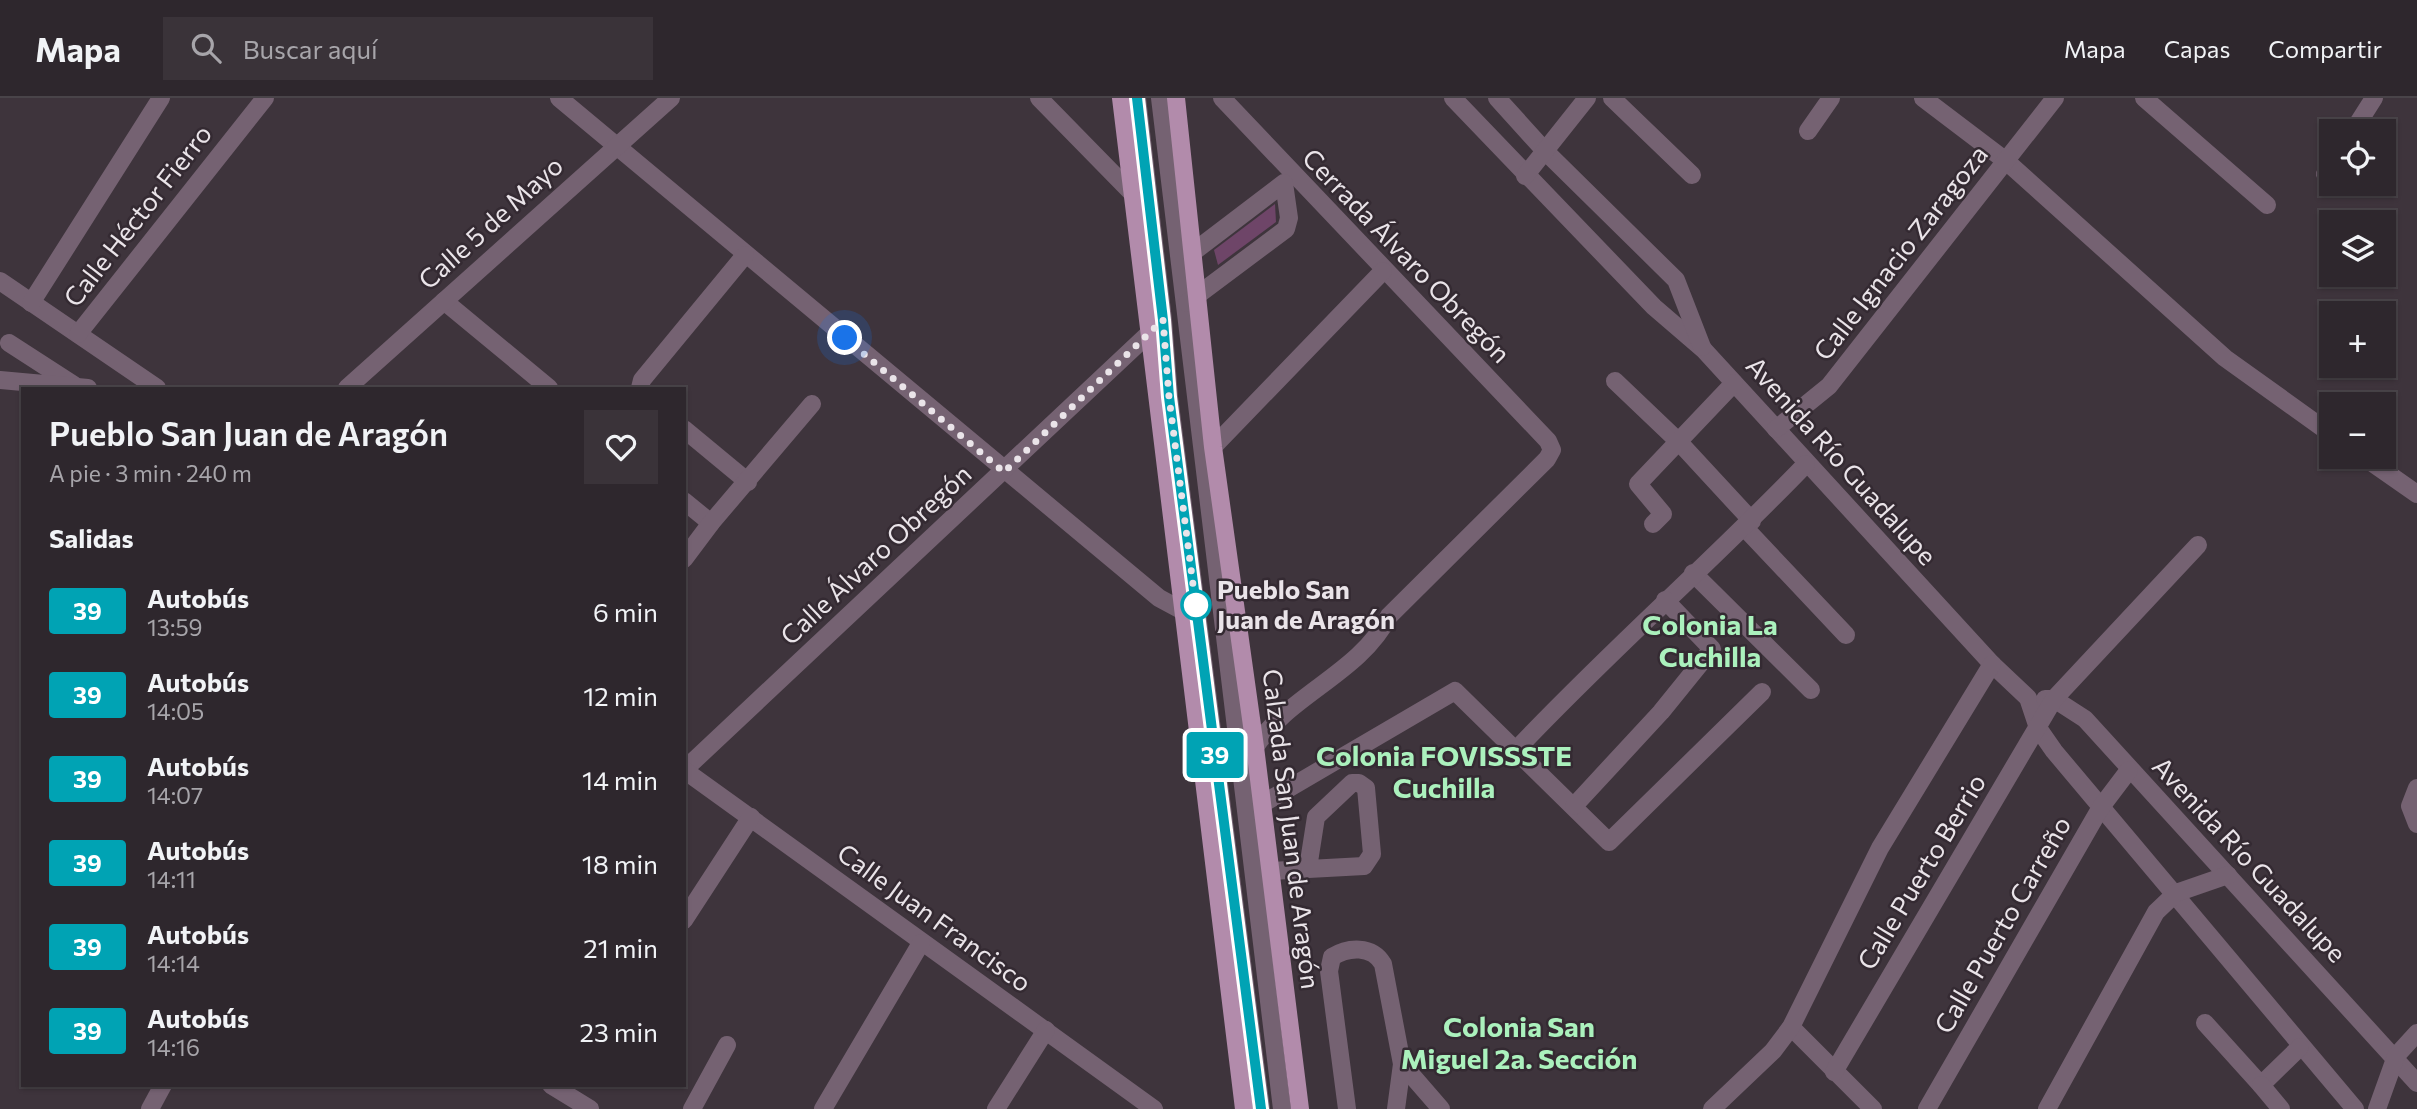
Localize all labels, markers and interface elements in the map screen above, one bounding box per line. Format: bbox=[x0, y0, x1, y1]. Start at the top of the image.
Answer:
search box bbox=[163, 17, 653, 80]
text: Mapa bbox=[35, 28, 121, 69]
icon: search bbox=[187, 29, 225, 67]
text: Buscar aquí bbox=[243, 33, 378, 64]
text: Mapa bbox=[2064, 34, 2126, 63]
text: Capas bbox=[2164, 34, 2230, 63]
text: Compartir bbox=[2268, 34, 2382, 63]
street label: Calle Héctor Fierro bbox=[56, 118, 217, 312]
map controls bbox=[2319, 119, 2396, 469]
button: locate bbox=[2319, 119, 2396, 196]
street label: Calle Ignacio Zaragoza bbox=[1806, 139, 1993, 366]
street label: Cerrada Álvaro Obregón bbox=[1297, 142, 1517, 368]
street label: Calle 5 de Mayo bbox=[411, 149, 569, 295]
button: layers bbox=[2319, 210, 2396, 287]
button: + bbox=[2319, 301, 2396, 378]
your location bbox=[827, 320, 862, 355]
street label: Avenida Río Guadalupe bbox=[1740, 350, 1944, 570]
button: − bbox=[2319, 392, 2396, 469]
button: heart bbox=[584, 410, 658, 484]
text: Pueblo San Juan de Aragón bbox=[49, 412, 448, 453]
street label: Calle Álvaro Obregón bbox=[773, 457, 977, 650]
text: A pie · 3 min · 240 m bbox=[49, 459, 252, 487]
text: Salidas bbox=[49, 522, 134, 553]
place label: Pueblo San Juan de Aragón bbox=[1217, 573, 1395, 634]
text: Autobús bbox=[147, 582, 249, 613]
marker: Pueblo San Juan de Aragón bbox=[1181, 590, 1211, 620]
text: 39 bbox=[73, 596, 102, 625]
text: 6 min bbox=[593, 596, 658, 627]
district label: Colonia La Cuchilla bbox=[1642, 607, 1778, 673]
text: 13:59 bbox=[147, 613, 203, 641]
text: Autobús bbox=[147, 666, 249, 697]
street label: Calzada San Juan de Aragón bbox=[1257, 667, 1327, 991]
text: 39 bbox=[73, 680, 102, 709]
text: 12 min bbox=[583, 680, 658, 711]
text: 14:05 bbox=[147, 697, 204, 725]
line badge: 39 bbox=[1184, 732, 1246, 778]
district label: Colonia FOVISSSTE Cuchilla bbox=[1316, 738, 1572, 804]
text: 39 bbox=[1201, 740, 1229, 769]
text: Autobús bbox=[147, 750, 249, 781]
street label: Avenida Río Guadalupe bbox=[2147, 750, 2353, 968]
text: 39 bbox=[73, 764, 102, 793]
text: 14 min bbox=[582, 764, 658, 795]
street label: Calle Puerto Berrio bbox=[1850, 768, 1991, 975]
text: 14:07 bbox=[147, 781, 203, 809]
street label: Calle Puerto Carreño bbox=[1927, 810, 2076, 1038]
text: Autobús bbox=[147, 834, 249, 865]
street label: Calle Juan Francisco bbox=[832, 836, 1038, 997]
text: 39 bbox=[73, 848, 102, 877]
text: 18 min bbox=[582, 848, 658, 879]
text: 14:11 bbox=[147, 865, 196, 893]
text: Autobús bbox=[147, 918, 249, 949]
text: 39 bbox=[73, 932, 102, 961]
text: 21 min bbox=[583, 932, 658, 963]
text: 14:14 bbox=[147, 949, 200, 977]
text: Autobús bbox=[147, 1002, 249, 1033]
district label: Colonia San Miguel 2a. Sección bbox=[1401, 1009, 1637, 1075]
text: 39 bbox=[73, 1016, 102, 1045]
text: 23 min bbox=[580, 1016, 658, 1047]
text: 14:16 bbox=[147, 1033, 200, 1061]

